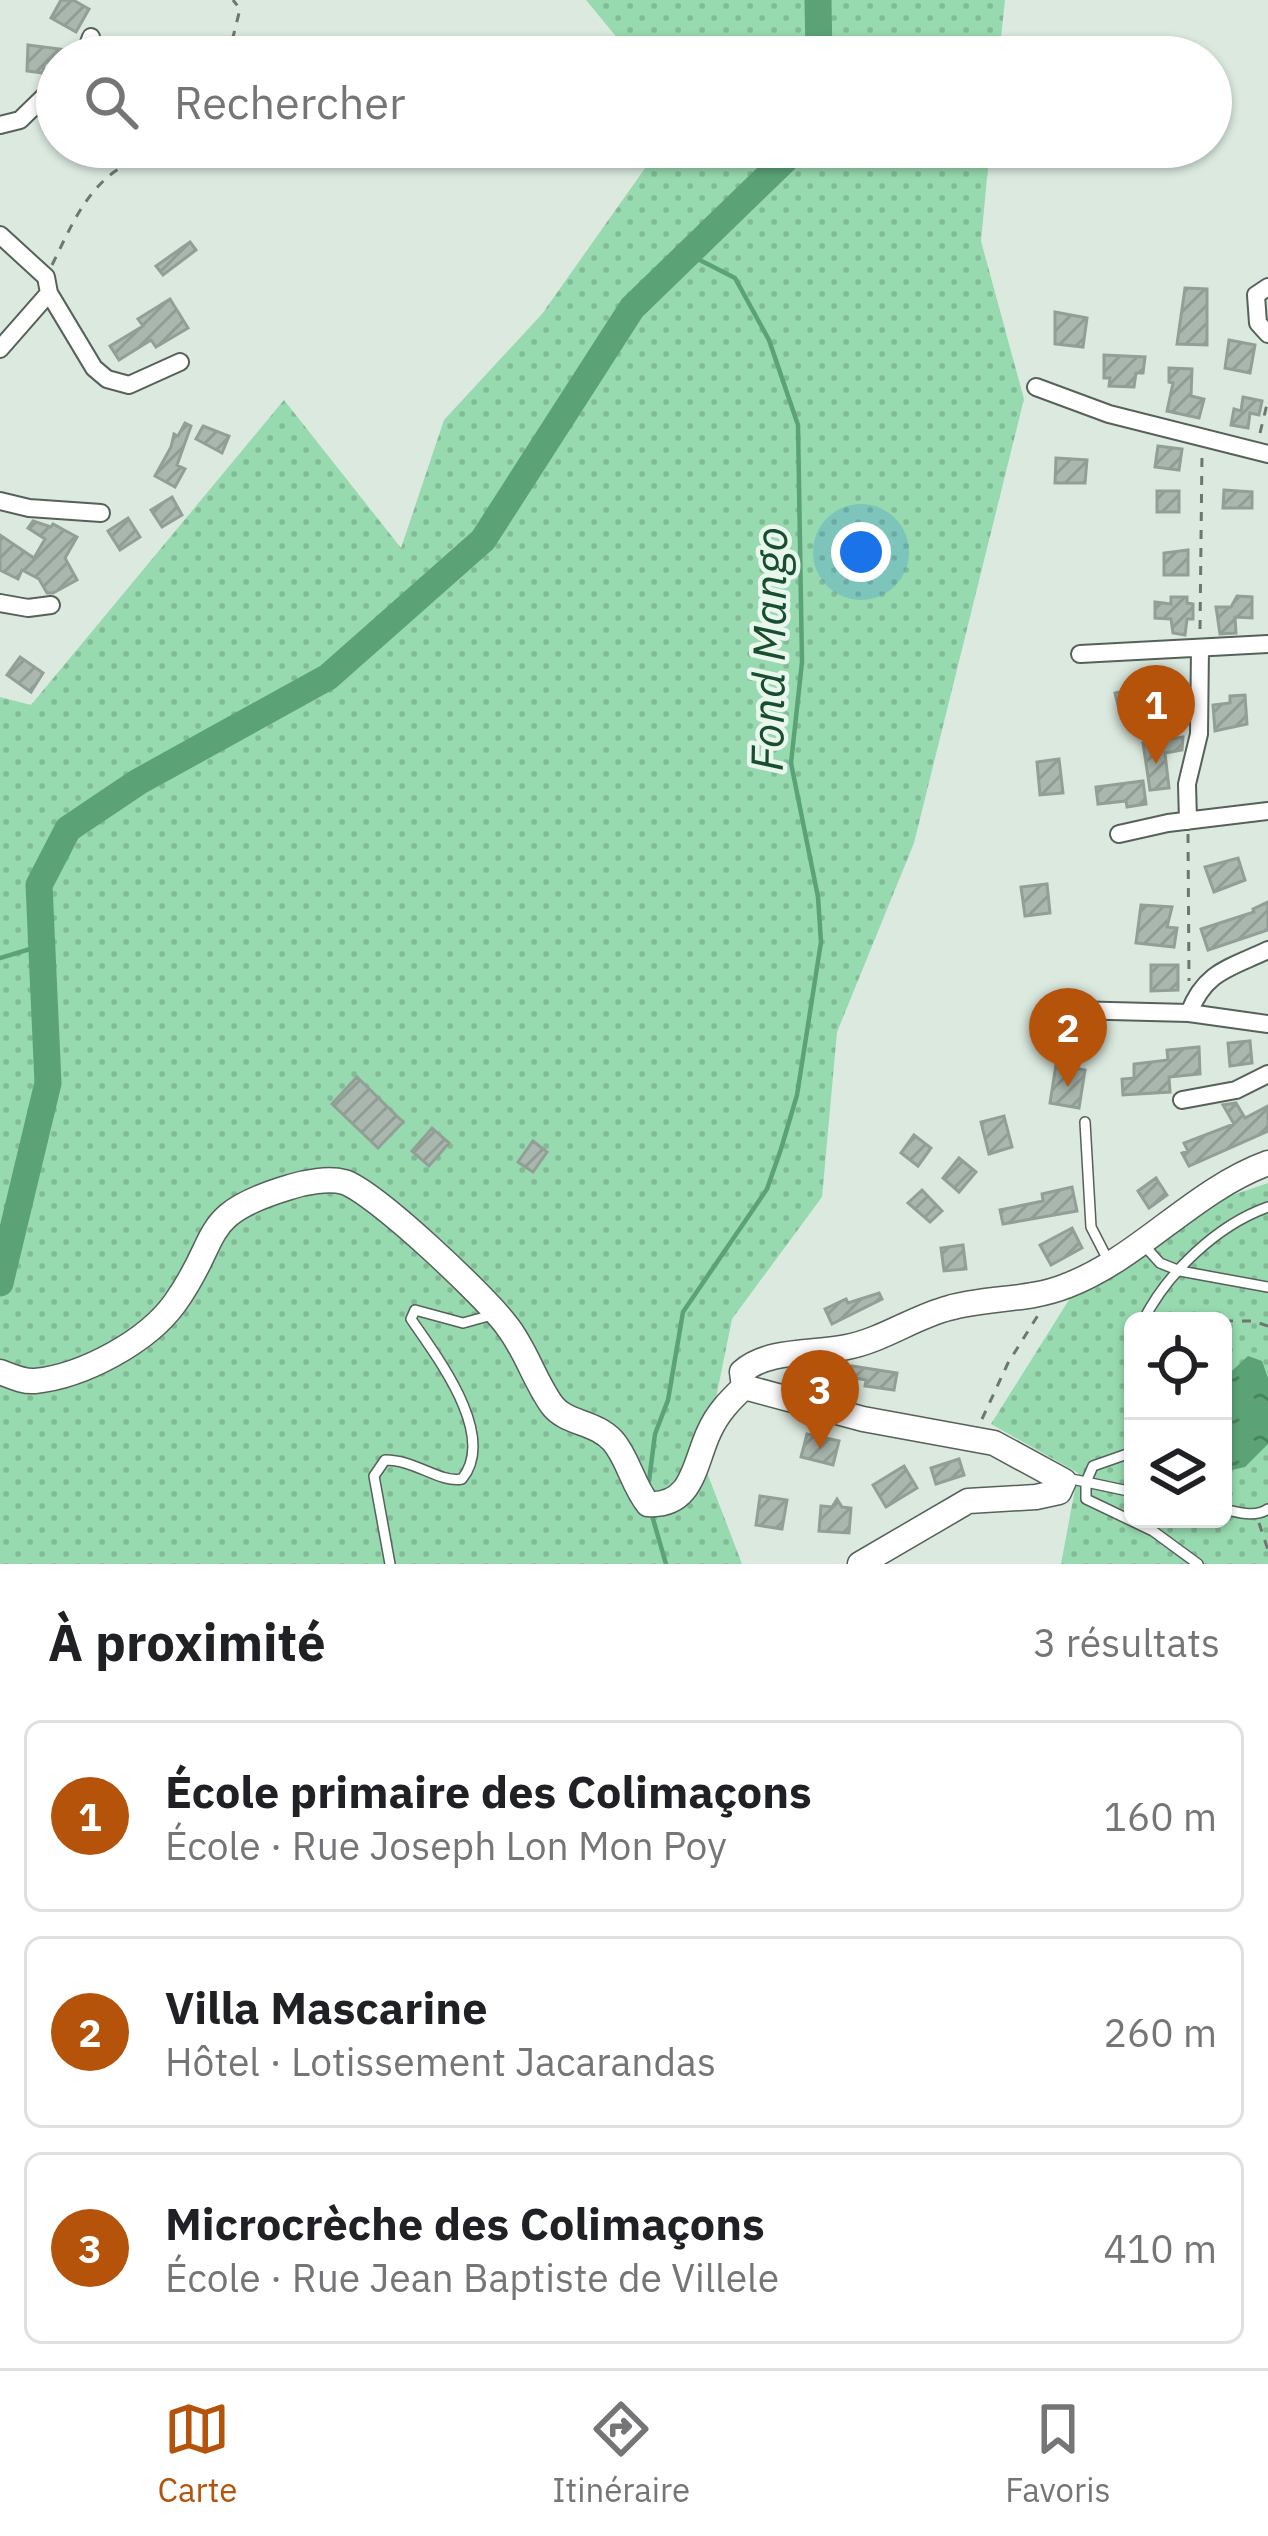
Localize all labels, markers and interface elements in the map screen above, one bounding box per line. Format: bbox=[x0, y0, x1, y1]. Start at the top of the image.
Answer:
search box bbox=[36, 36, 1232, 168]
icon: search bbox=[78, 69, 144, 135]
text: Rechercher bbox=[174, 73, 405, 131]
your location bbox=[831, 522, 891, 582]
water label: Fond Mango bbox=[737, 526, 799, 772]
pin: 1 bbox=[1117, 665, 1195, 764]
pin: 2 bbox=[1029, 988, 1107, 1087]
map controls bbox=[1124, 1312, 1232, 1528]
button: locate bbox=[1124, 1312, 1232, 1420]
pin: 3 bbox=[781, 1350, 859, 1449]
button: layers bbox=[1124, 1420, 1232, 1528]
text: À proximité bbox=[48, 1609, 326, 1675]
text: 3 résultats bbox=[1033, 1617, 1220, 1668]
text: École primaire des Colimaçons bbox=[165, 1762, 812, 1820]
text: 1 bbox=[78, 1791, 102, 1842]
text: 160 m bbox=[1104, 1791, 1217, 1842]
text: École · Rue Joseph Lon Mon Poy bbox=[165, 1820, 727, 1871]
text: Villa Mascarine bbox=[165, 1978, 487, 2036]
text: 2 bbox=[78, 2007, 102, 2058]
text: 260 m bbox=[1104, 2007, 1217, 2058]
text: Hôtel · Lotissement Jacarandas bbox=[165, 2036, 716, 2087]
text: Microcrèche des Colimaçons bbox=[165, 2194, 765, 2252]
text: 3 bbox=[78, 2223, 102, 2274]
text: 410 m bbox=[1104, 2223, 1217, 2274]
text: École · Rue Jean Baptiste de Villele bbox=[165, 2252, 779, 2303]
tab: Carte bbox=[157, 2396, 237, 2511]
tab: Itinéraire bbox=[552, 2396, 690, 2511]
tab: Favoris bbox=[1005, 2396, 1111, 2511]

